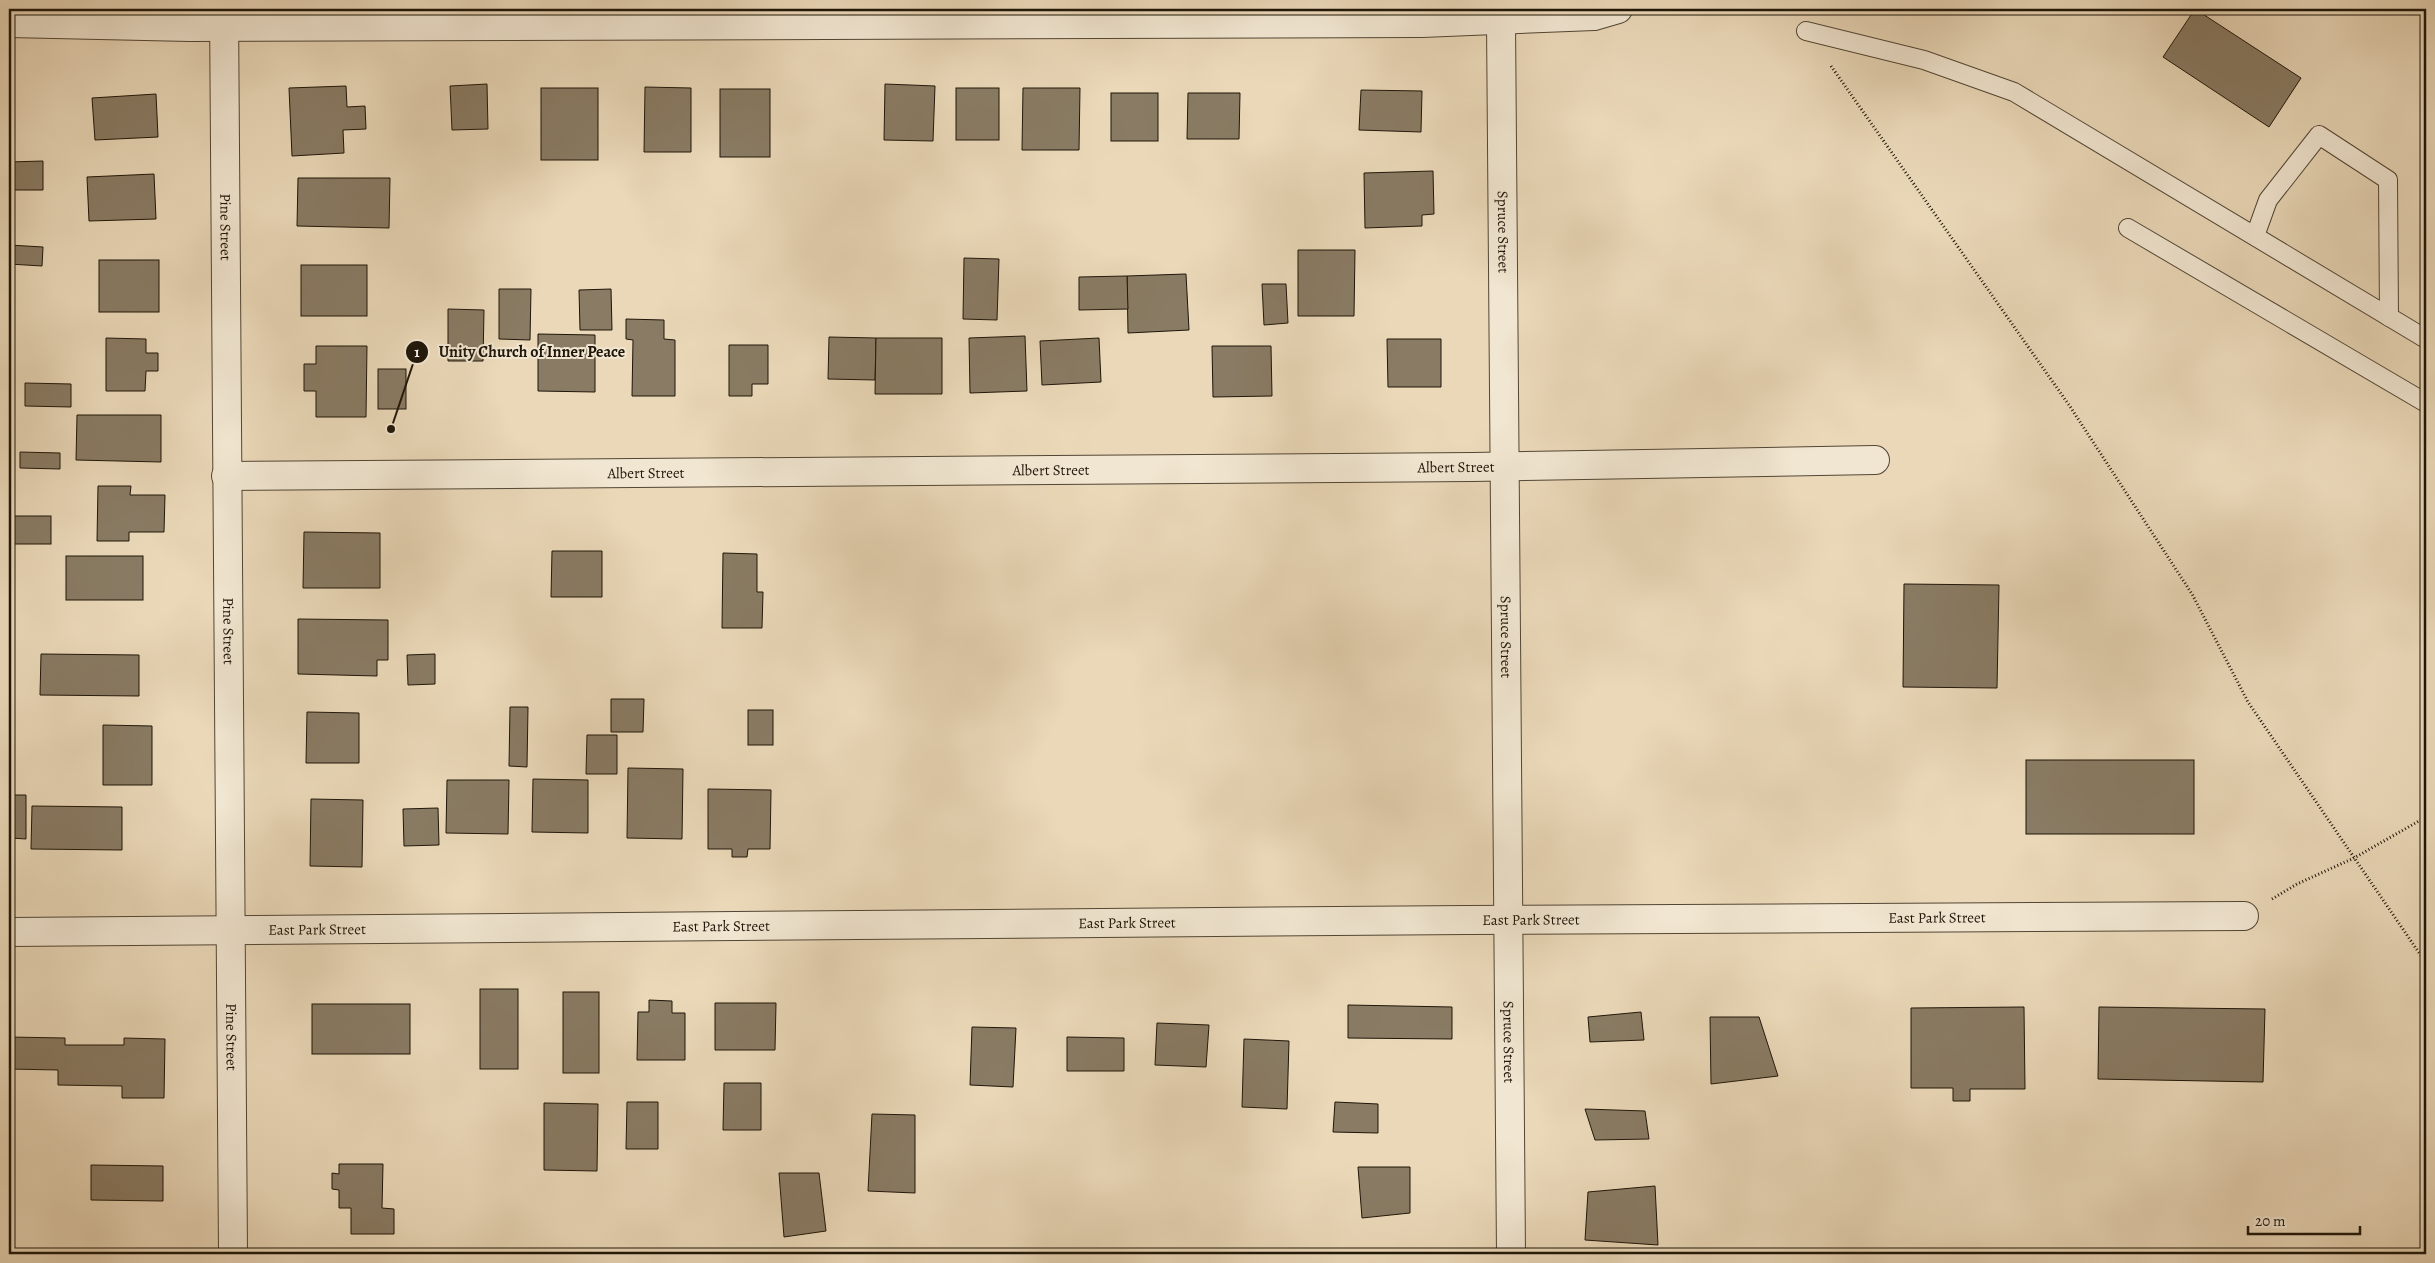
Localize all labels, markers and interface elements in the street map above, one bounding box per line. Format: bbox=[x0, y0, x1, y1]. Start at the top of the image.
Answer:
street label: Spruce Street bbox=[1493, 191, 1514, 273]
street label: Pine Street bbox=[215, 193, 236, 261]
callout: Unity Church of Inner Peace bbox=[404, 336, 636, 367]
text: Unity Church of Inner Peace bbox=[439, 341, 625, 363]
text: 1 bbox=[414, 342, 420, 362]
street label: Albert Street bbox=[1416, 457, 1495, 477]
street label: Albert Street bbox=[1011, 460, 1090, 480]
street label: Albert Street bbox=[606, 463, 685, 483]
street label: Spruce Street bbox=[1496, 596, 1516, 678]
street label: Pine Street bbox=[218, 597, 239, 665]
street label: East Park Street bbox=[1888, 907, 1986, 928]
street label: East Park Street bbox=[1482, 909, 1580, 930]
street label: East Park Street bbox=[1078, 912, 1176, 933]
street label: East Park Street bbox=[672, 916, 770, 937]
street label: East Park Street bbox=[268, 919, 366, 940]
street label: Spruce Street bbox=[1498, 1001, 1519, 1083]
street label: Pine Street bbox=[221, 1003, 242, 1071]
scale bar bbox=[2248, 1203, 2360, 1235]
text: 20 m bbox=[2255, 1211, 2286, 1231]

